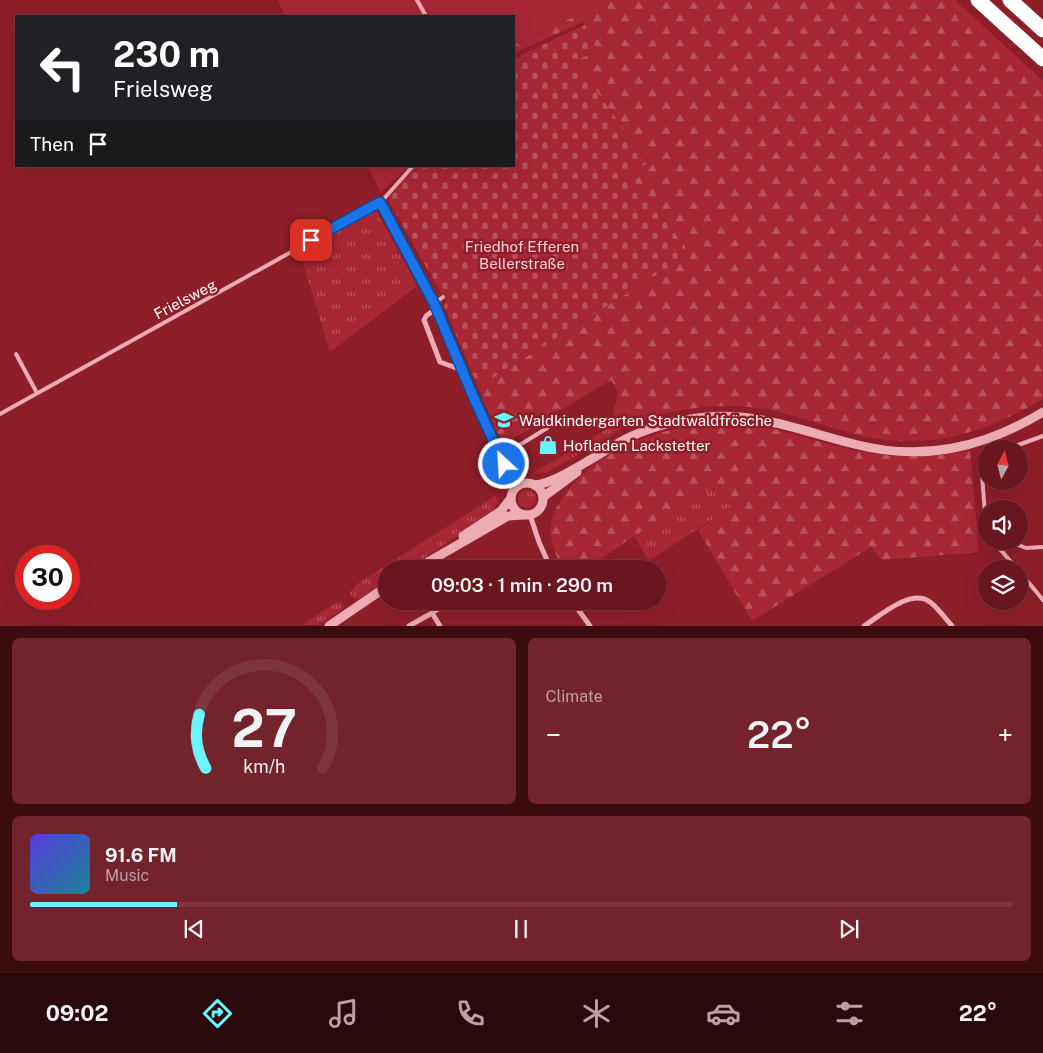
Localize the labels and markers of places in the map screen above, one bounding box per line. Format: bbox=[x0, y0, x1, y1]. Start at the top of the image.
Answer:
pin bbox=[290, 219, 332, 261]
school or university icon: Waldkindergarten Stadtwaldfrösche bbox=[493, 409, 515, 431]
place label: Waldkindergarten Stadtwaldfrösche bbox=[519, 412, 772, 429]
shop icon: Hofladen Lackstetter bbox=[537, 434, 559, 456]
place label: Hofladen Lackstetter bbox=[563, 437, 710, 454]

